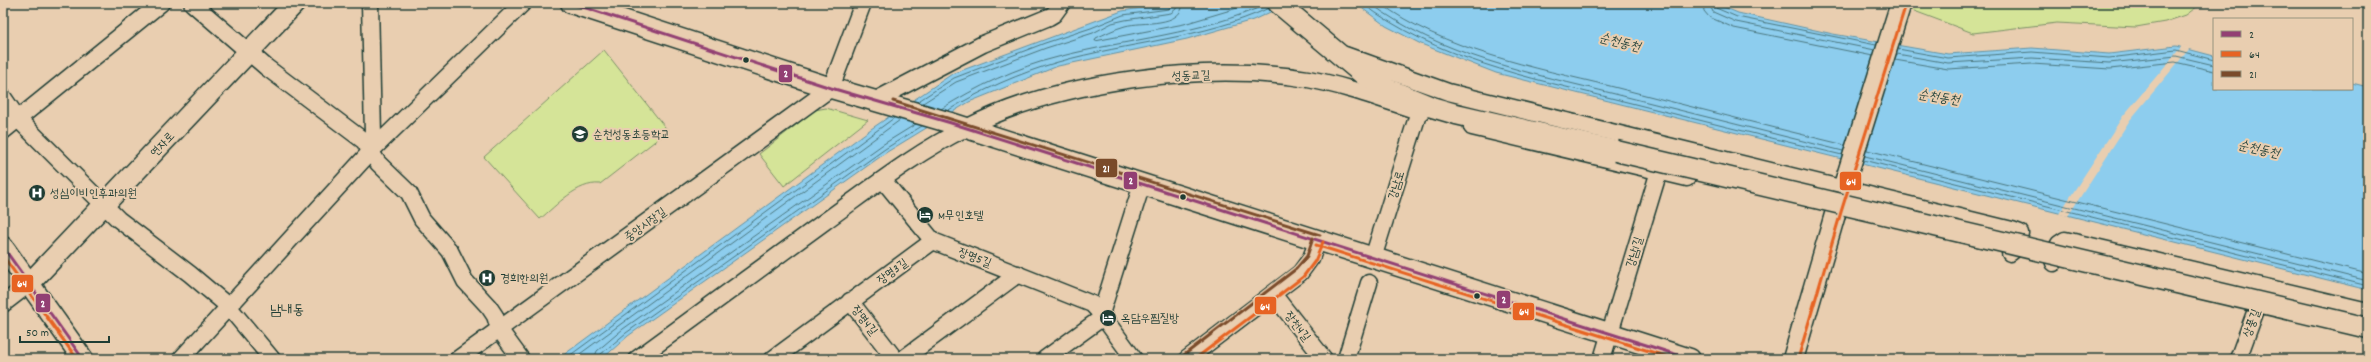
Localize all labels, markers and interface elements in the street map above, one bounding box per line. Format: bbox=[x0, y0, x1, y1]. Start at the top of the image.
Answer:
legend bbox=[2213, 18, 2353, 90]
text: 2 bbox=[2249, 27, 2254, 44]
water label: 순천동천 bbox=[1597, 29, 1643, 58]
text: 64 bbox=[2249, 47, 2260, 64]
unlabelled marker bbox=[741, 55, 751, 65]
line badge: 2 bbox=[778, 64, 793, 83]
text: 2 bbox=[784, 67, 789, 83]
street label: 성동교길 bbox=[1171, 67, 1211, 86]
text: 21 bbox=[2249, 67, 2257, 84]
water label: 순천동천 bbox=[1916, 86, 1962, 111]
school or university icon: 순천성동초등학교 bbox=[570, 124, 590, 144]
place label: 순천성동초등학교 bbox=[593, 127, 670, 144]
street label: 연자로 bbox=[147, 129, 179, 161]
water label: 순천동천 bbox=[2236, 136, 2282, 165]
line badge: 21 bbox=[1095, 158, 1118, 178]
text: 21 bbox=[1102, 162, 1110, 178]
street label: 강남로 bbox=[1385, 169, 1410, 202]
line badge: 2 bbox=[1123, 171, 1138, 190]
line badge: 64 bbox=[1839, 171, 1862, 191]
text: 2 bbox=[1129, 174, 1134, 190]
text: 64 bbox=[1846, 175, 1856, 191]
hospital icon: 성심이비인후과의원 bbox=[27, 183, 47, 203]
place label: 성심이비인후과의원 bbox=[50, 186, 137, 203]
unlabelled marker bbox=[1178, 192, 1188, 202]
street label: 중앙시장길 bbox=[621, 204, 671, 246]
hotel icon: M무인호텔 bbox=[915, 205, 935, 225]
place label: M무인호텔 bbox=[938, 208, 984, 225]
street label: 강남1길 bbox=[1623, 235, 1648, 270]
street label: 장명5길 bbox=[955, 244, 994, 273]
street label: 장명3길 bbox=[874, 255, 912, 289]
hospital icon: 경희한의원 bbox=[477, 268, 497, 288]
place label: 경희한의원 bbox=[500, 271, 548, 288]
line badge: 64 bbox=[11, 274, 34, 293]
text: 64 bbox=[17, 277, 27, 293]
line badge: 2 bbox=[1496, 290, 1511, 309]
unlabelled marker bbox=[1472, 291, 1482, 301]
line badge: 2 bbox=[35, 293, 51, 313]
text: 2 bbox=[1502, 293, 1507, 309]
line badge: 64 bbox=[1254, 296, 1277, 315]
text: 2 bbox=[41, 297, 46, 313]
text: 64 bbox=[1260, 300, 1270, 316]
district label: 남내동 bbox=[270, 301, 304, 321]
street label: 장명4길 bbox=[847, 302, 881, 340]
line badge: 64 bbox=[1512, 302, 1535, 321]
text: 64 bbox=[1519, 305, 1529, 321]
street label: 상풍길 bbox=[2239, 307, 2265, 340]
hotel icon: 옥담우찜질방 bbox=[1098, 308, 1118, 328]
street label: 장천4길 bbox=[1280, 308, 1314, 346]
place label: 옥담우찜질방 bbox=[1121, 311, 1179, 328]
scale bar bbox=[20, 318, 109, 344]
text: 50 m bbox=[26, 325, 49, 342]

